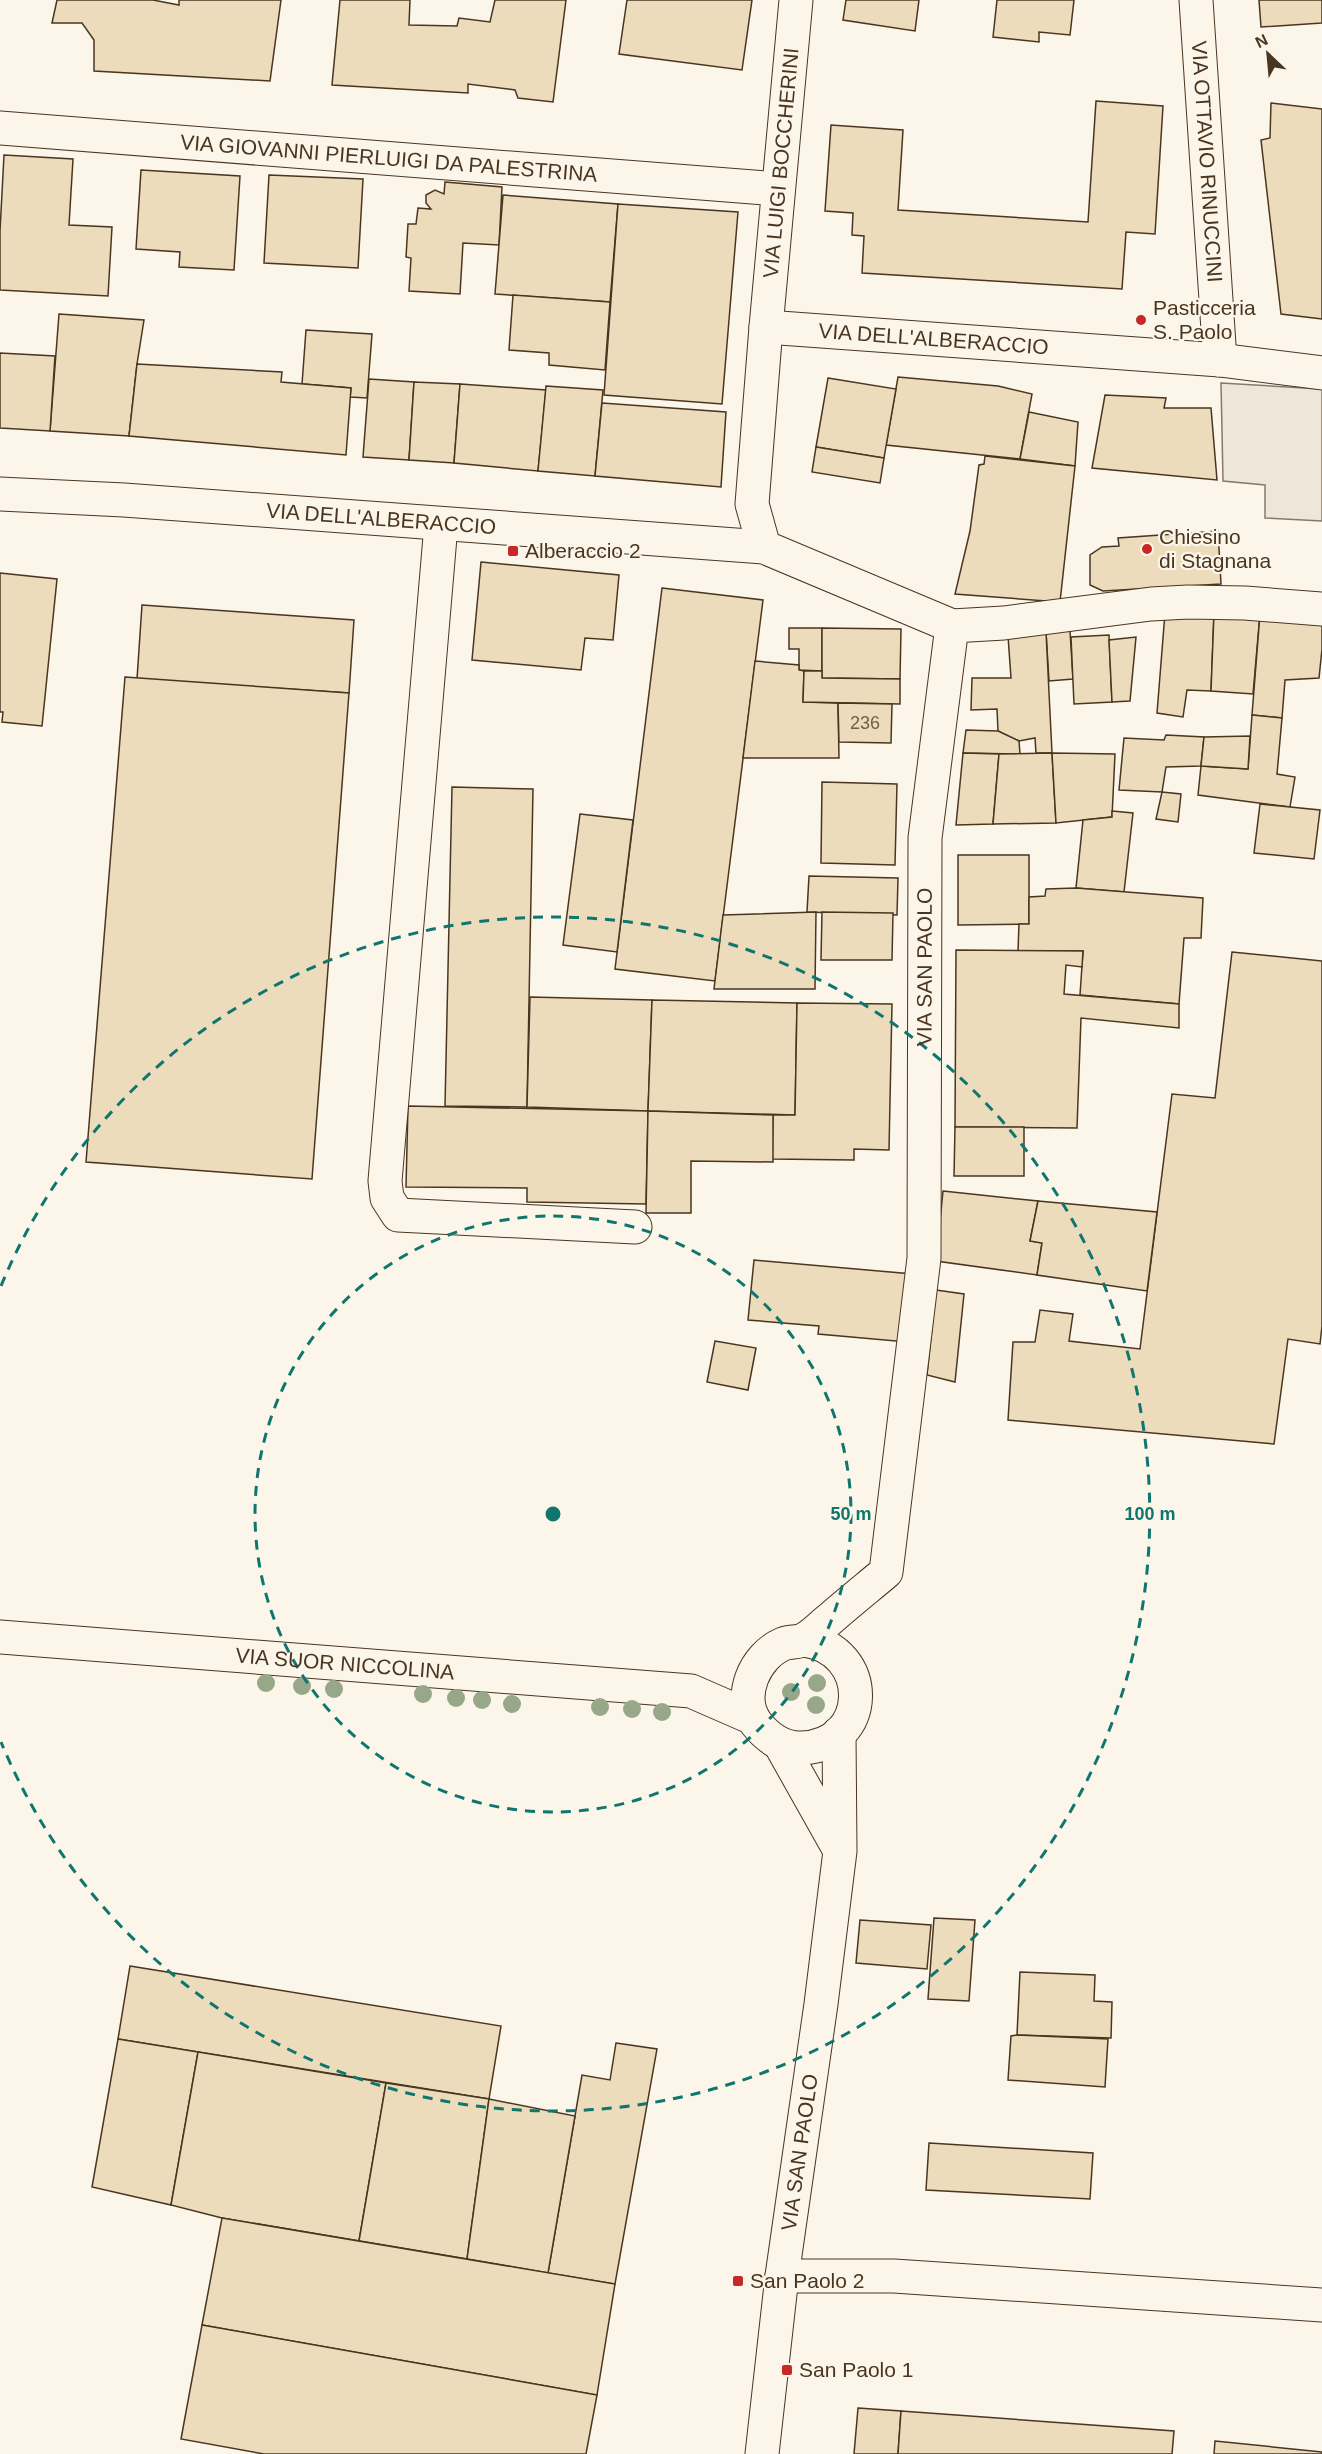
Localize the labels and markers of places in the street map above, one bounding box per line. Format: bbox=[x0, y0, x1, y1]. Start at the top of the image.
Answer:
place label: Pasticceria S. Paolo bbox=[1153, 296, 1256, 343]
marker: Pasticceria S. Paolo bbox=[1134, 313, 1148, 327]
place label: Chiesino di Stagnana bbox=[1159, 525, 1271, 572]
place label: Alberaccio 2 bbox=[525, 539, 641, 562]
marker: Chiesino di Stagnana bbox=[1140, 542, 1154, 556]
marker: Alberaccio 2 bbox=[506, 544, 520, 558]
centre of rings bbox=[543, 1504, 563, 1524]
place label: San Paolo 2 bbox=[750, 2269, 864, 2292]
marker: San Paolo 2 bbox=[731, 2274, 745, 2288]
place label: San Paolo 1 bbox=[799, 2358, 913, 2381]
marker: San Paolo 1 bbox=[780, 2363, 794, 2377]

